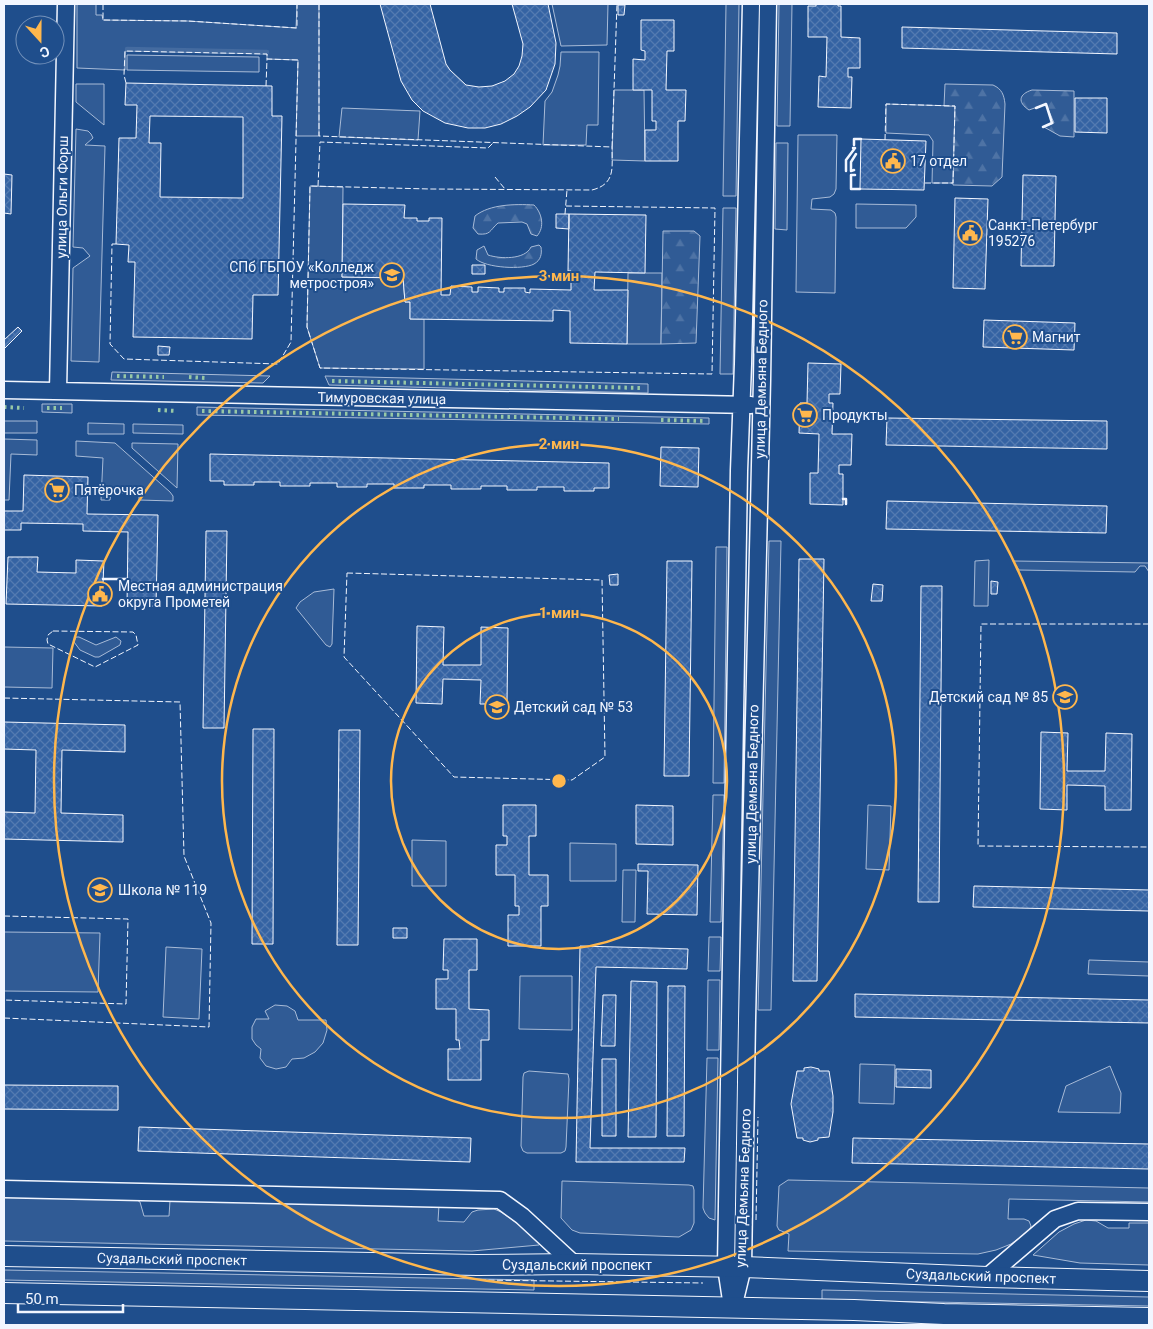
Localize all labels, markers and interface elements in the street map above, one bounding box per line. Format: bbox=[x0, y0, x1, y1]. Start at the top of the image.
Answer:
north arrow bbox=[15, 15, 65, 65]
text: С bbox=[38, 43, 52, 61]
street label: улица Ольги Форш bbox=[53, 136, 71, 258]
public building icon: 17 отдел bbox=[880, 148, 906, 174]
place label: 17 отдел bbox=[910, 153, 967, 169]
place label: Санкт-Петербург 195276 bbox=[988, 217, 1098, 249]
public building icon: Санкт-Петербург 195276 bbox=[957, 220, 983, 246]
place label: СПб ГБПОУ «Колледж метростроя» bbox=[229, 259, 374, 291]
school or university icon: СПб ГБПОУ «Колледж метростроя» bbox=[379, 262, 405, 288]
text: 3 мин bbox=[539, 267, 579, 285]
street label: улица Демьяна Бедного bbox=[752, 299, 770, 459]
supermarket icon: Магнит bbox=[1002, 324, 1028, 350]
place label: Магнит bbox=[1032, 329, 1081, 345]
street label: Тимуровская улица bbox=[318, 389, 446, 407]
supermarket icon: Продукты bbox=[792, 402, 818, 428]
place label: Продукты bbox=[822, 407, 888, 423]
text: 2 мин bbox=[539, 435, 579, 453]
supermarket icon: Пятёрочка bbox=[44, 477, 70, 503]
place label: Пятёрочка bbox=[74, 482, 144, 498]
place label: Местная администрация округа Прометей bbox=[118, 578, 283, 610]
public building icon: Местная администрация округа Прометей bbox=[87, 581, 113, 607]
text: 1 мин bbox=[539, 604, 579, 622]
school or university icon: Детский сад № 85 bbox=[1052, 684, 1078, 710]
place label: Детский сад № 85 bbox=[929, 689, 1048, 705]
school or university icon: Детский сад № 53 bbox=[484, 694, 510, 720]
place label: Детский сад № 53 bbox=[514, 699, 633, 715]
street label: улица Демьяна Бедного bbox=[743, 704, 761, 864]
centre of rings bbox=[550, 772, 568, 790]
school or university icon: Школа № 119 bbox=[87, 877, 113, 903]
place label: Школа № 119 bbox=[118, 882, 207, 898]
street label: улица Демьяна Бедного bbox=[732, 1108, 754, 1268]
street label: Суздальский проспект bbox=[97, 1250, 247, 1268]
street label: Суздальский проспект bbox=[502, 1257, 652, 1273]
street label: Суздальский проспект bbox=[906, 1265, 1057, 1287]
scale bar bbox=[18, 1282, 122, 1314]
text: 50 m bbox=[25, 1290, 59, 1308]

